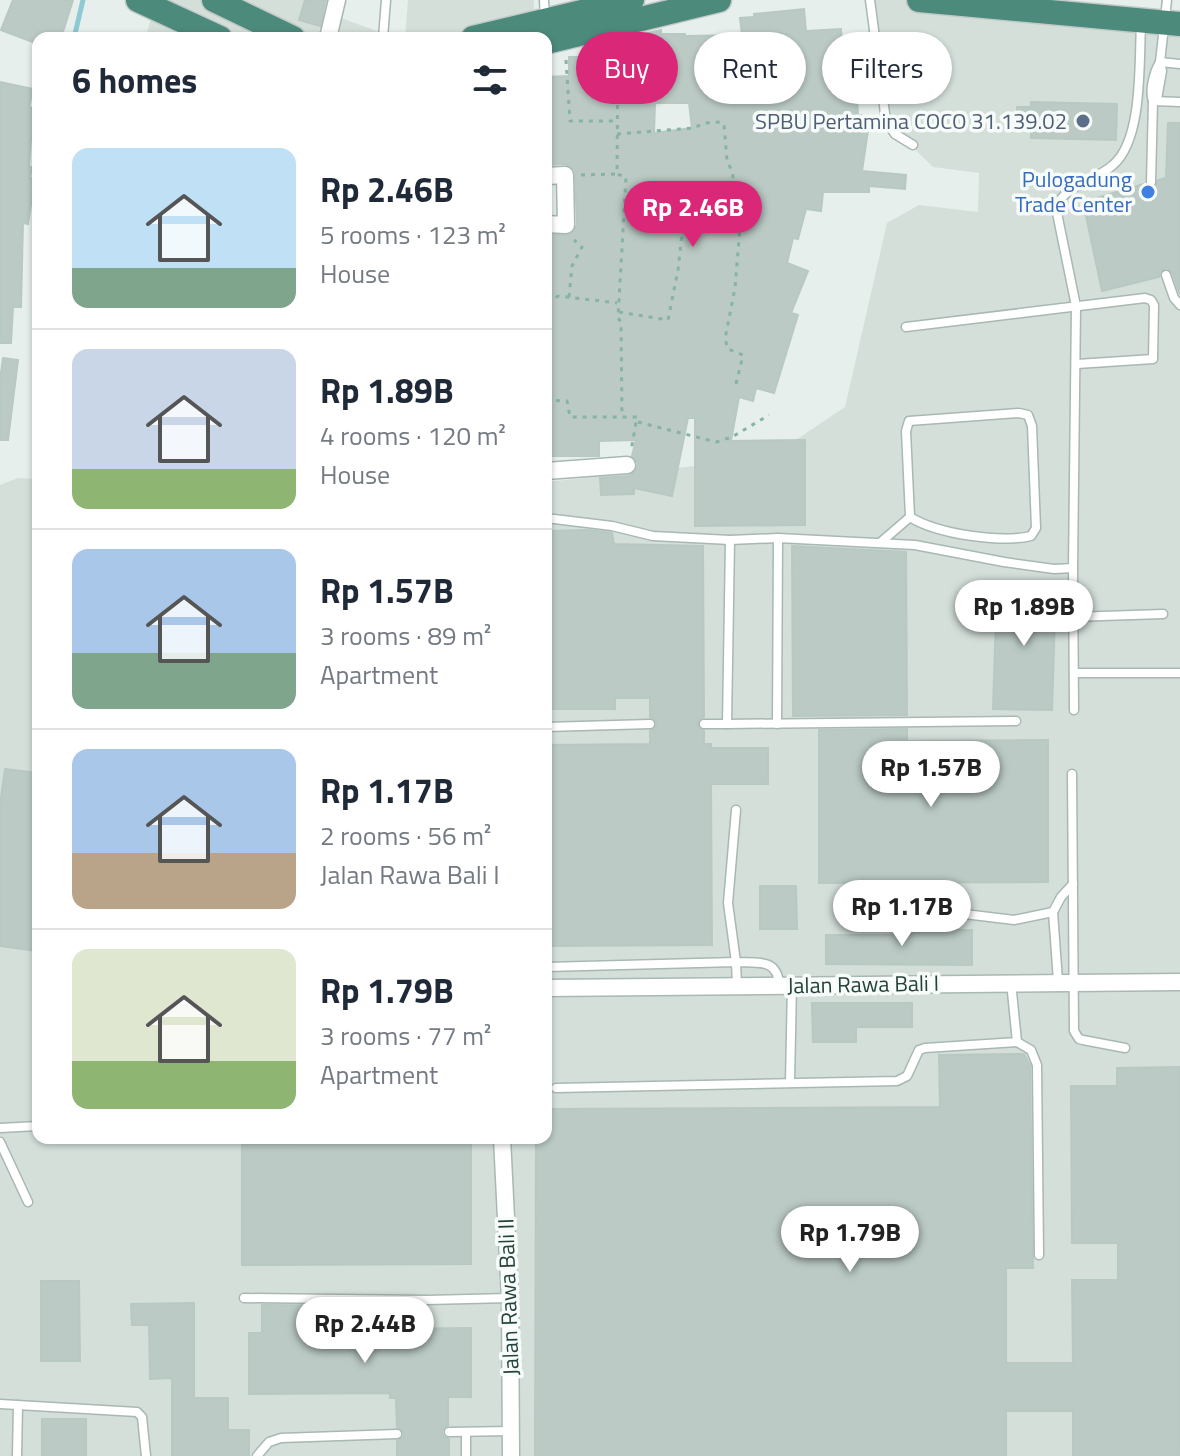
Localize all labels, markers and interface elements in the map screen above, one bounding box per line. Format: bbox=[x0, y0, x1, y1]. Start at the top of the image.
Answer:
chip: Buy bbox=[576, 32, 678, 104]
chip: Rent bbox=[694, 32, 806, 104]
chip: Filters bbox=[822, 32, 952, 104]
text: 6 homes bbox=[72, 54, 197, 106]
icon: filters bbox=[468, 58, 512, 102]
place label: SPBU Pertamina COCO 31.139.02 bbox=[755, 104, 1067, 138]
marker: SPBU Pertamina COCO 31.139.02 bbox=[1074, 112, 1092, 130]
place label: Pulogadung Trade Center bbox=[1015, 162, 1132, 221]
text: Rp 2.46B bbox=[320, 163, 454, 215]
icon: home bbox=[136, 180, 232, 276]
pin: Rp 2.46B bbox=[610, 181, 776, 249]
marker: Pulogadung Trade Center bbox=[1139, 183, 1157, 201]
text: Rp 2.46B bbox=[642, 187, 744, 226]
text: 5 rooms · 123 m² bbox=[320, 215, 506, 254]
text: House bbox=[320, 254, 390, 293]
text: Rp 1.89B bbox=[320, 364, 454, 416]
icon: home bbox=[136, 381, 232, 477]
text: 4 rooms · 120 m² bbox=[320, 416, 506, 455]
text: House bbox=[320, 455, 390, 494]
text: Rp 1.57B bbox=[320, 564, 454, 616]
pin: Rp 1.89B bbox=[941, 580, 1107, 648]
icon: home bbox=[136, 581, 232, 677]
text: Rp 1.89B bbox=[973, 586, 1075, 625]
text: 3 rooms · 89 m² bbox=[320, 616, 491, 655]
text: Apartment bbox=[320, 655, 438, 694]
pin: Rp 1.57B bbox=[848, 741, 1014, 809]
text: Rp 1.57B bbox=[880, 747, 982, 786]
text: Rp 1.17B bbox=[320, 764, 454, 816]
icon: home bbox=[136, 781, 232, 877]
text: 2 rooms · 56 m² bbox=[320, 816, 491, 855]
text: Jalan Rawa Bali I bbox=[320, 855, 500, 894]
pin: Rp 1.17B bbox=[819, 880, 985, 948]
text: Rp 1.17B bbox=[851, 886, 953, 925]
text: Rp 1.79B bbox=[320, 964, 454, 1016]
street label: Jalan Rawa Bali I bbox=[787, 966, 939, 1002]
icon: home bbox=[136, 981, 232, 1077]
text: 3 rooms · 77 m² bbox=[320, 1016, 491, 1055]
text: Apartment bbox=[320, 1055, 438, 1094]
pin: Rp 1.79B bbox=[767, 1206, 933, 1274]
text: Rp 1.79B bbox=[799, 1212, 901, 1251]
street label: Jalan Rawa Bali II bbox=[488, 1218, 528, 1376]
pin: Rp 2.44B bbox=[282, 1297, 448, 1365]
text: Rp 2.44B bbox=[314, 1303, 416, 1342]

